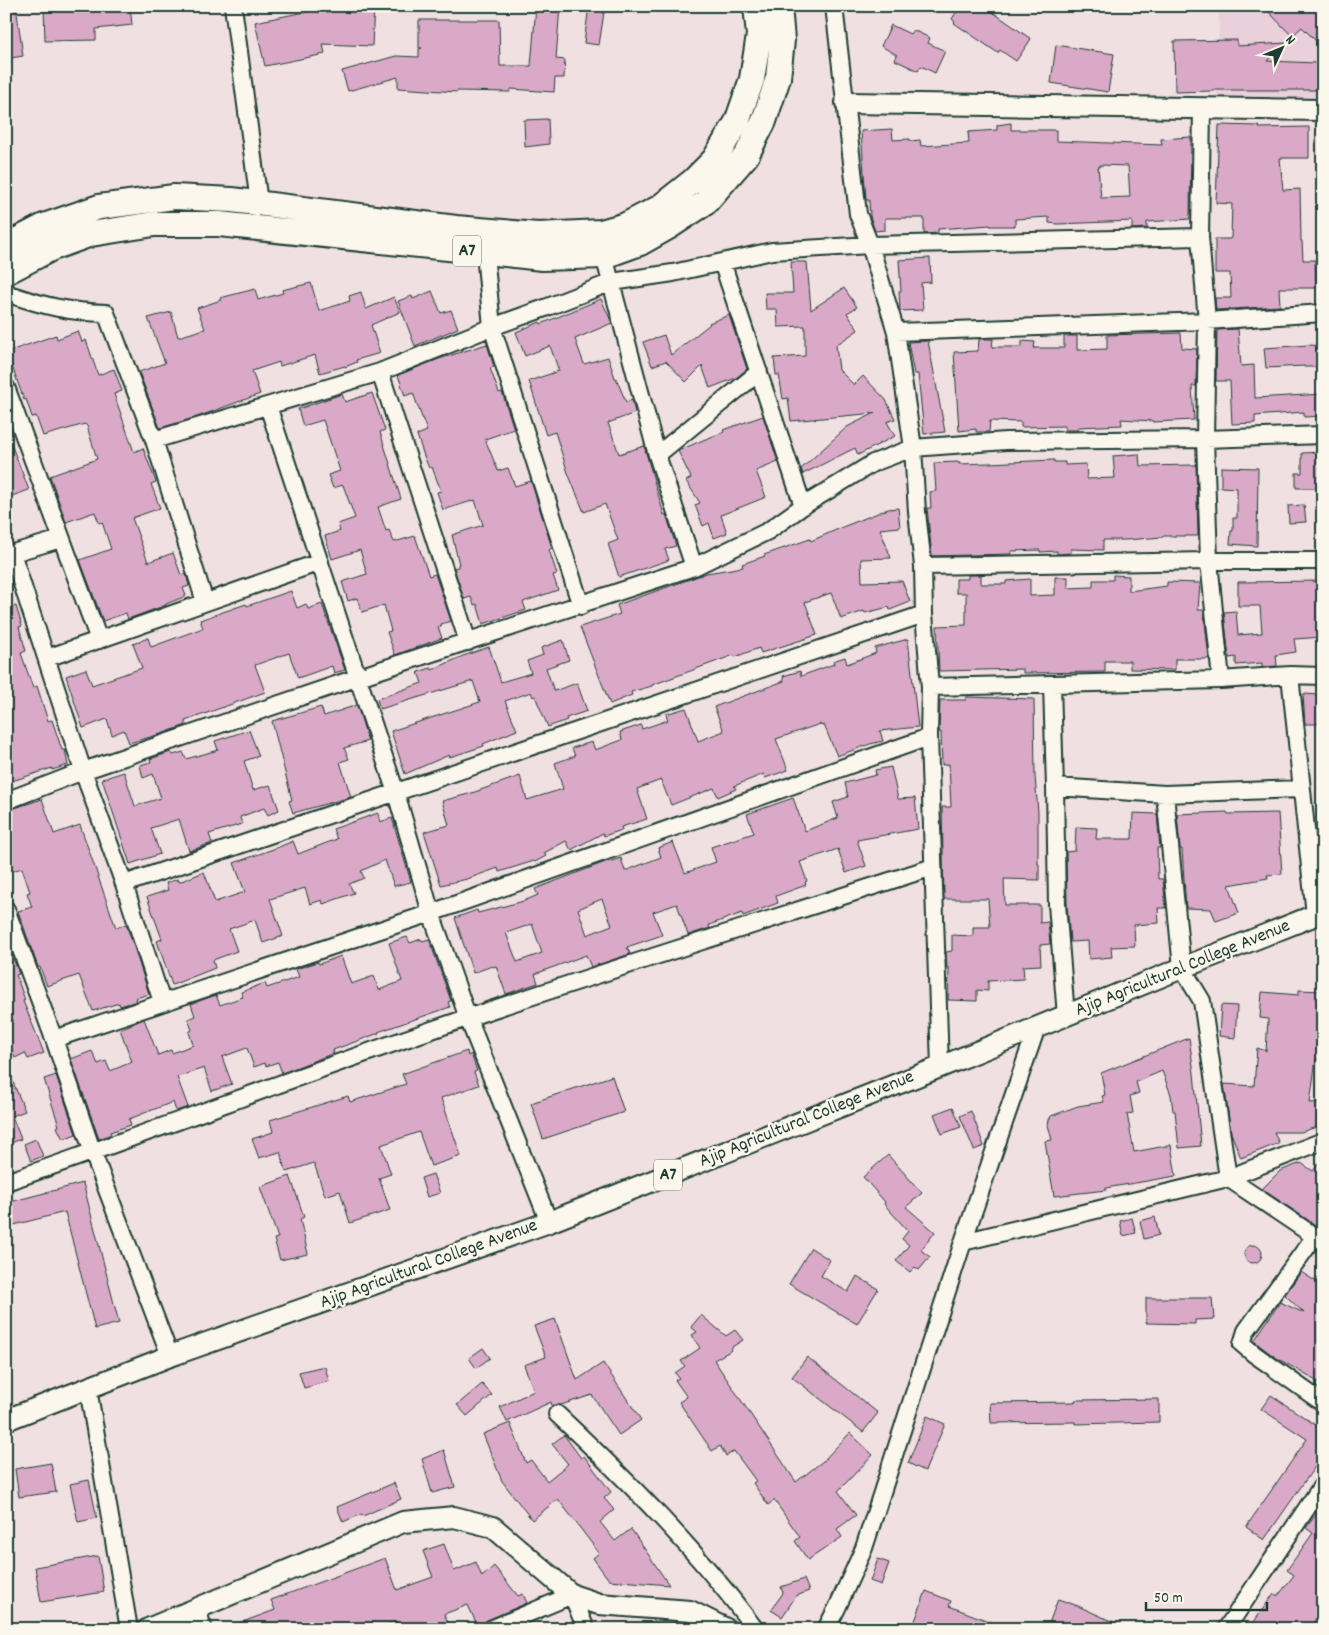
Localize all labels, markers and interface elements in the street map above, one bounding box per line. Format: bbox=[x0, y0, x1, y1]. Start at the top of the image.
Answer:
north arrow bbox=[1256, 22, 1306, 72]
text: N bbox=[1280, 31, 1300, 50]
road number: A7 bbox=[453, 236, 481, 266]
street label: Ajip Agricultural College Avenue bbox=[1071, 913, 1295, 1025]
street label: Ajip Agricultural College Avenue bbox=[695, 1064, 919, 1176]
road number: A7 bbox=[654, 1160, 682, 1190]
street label: Ajip Agricultural College Avenue bbox=[316, 1213, 542, 1317]
scale bar bbox=[1146, 1580, 1268, 1612]
text: 50 m bbox=[1154, 1588, 1183, 1610]

